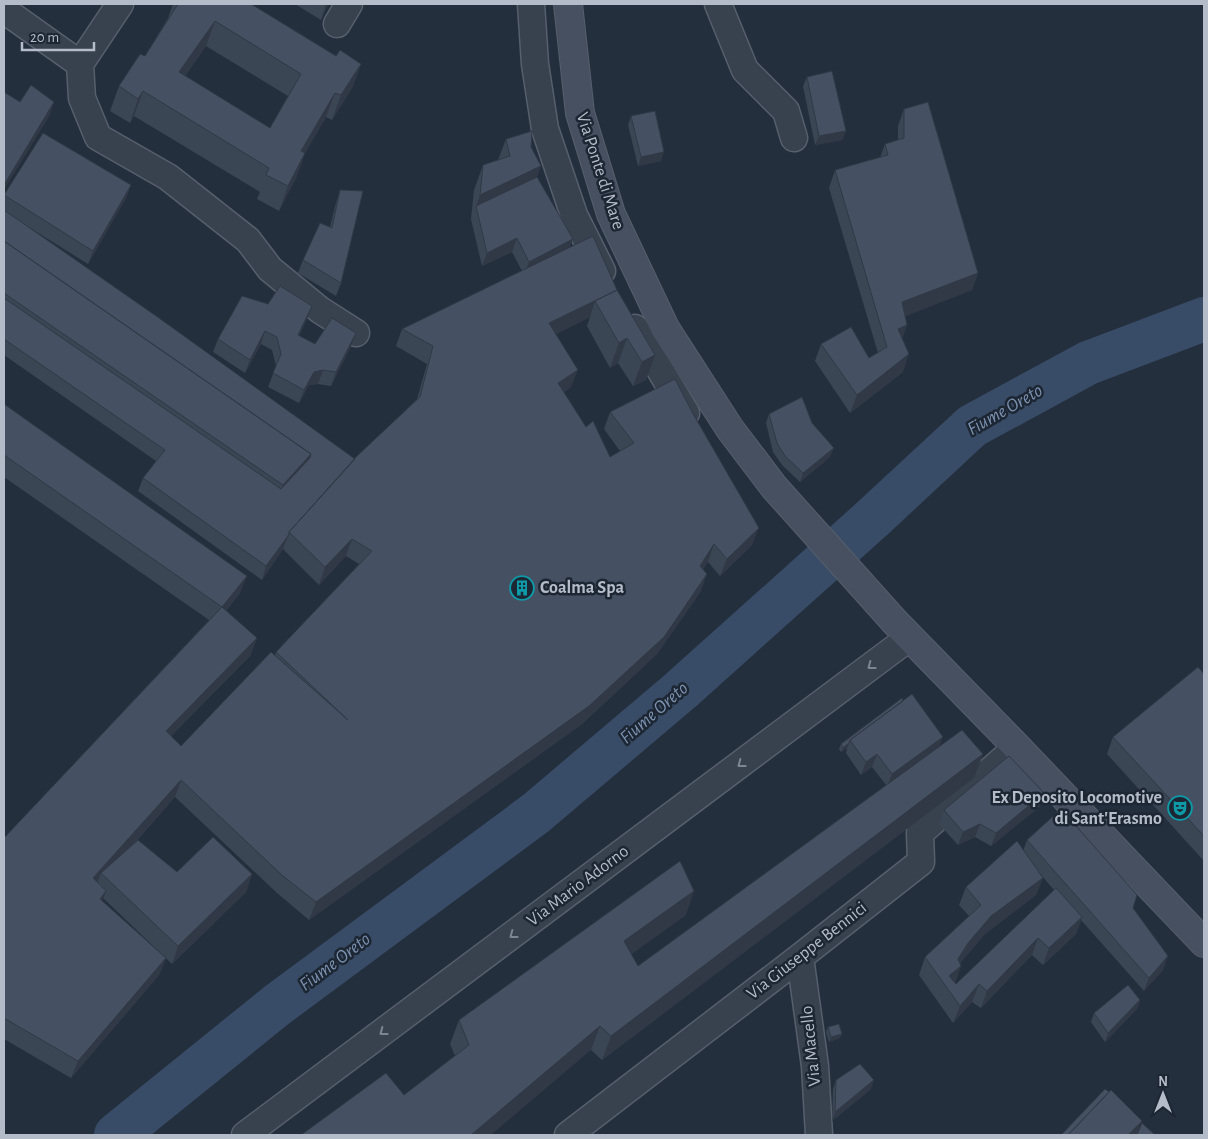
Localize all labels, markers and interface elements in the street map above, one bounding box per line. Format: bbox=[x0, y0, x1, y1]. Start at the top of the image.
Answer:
scale bar bbox=[22, 20, 95, 52]
text: 20 m bbox=[30, 30, 59, 45]
street label: Via Ponte di Mare bbox=[573, 110, 627, 232]
water label: Fiume Oreto bbox=[964, 381, 1046, 439]
building icon: Coalma Spa bbox=[509, 575, 535, 601]
place label: Coalma Spa bbox=[540, 579, 624, 597]
one-way arrow bbox=[868, 661, 877, 669]
water label: Fiume Oreto bbox=[616, 678, 692, 748]
one-way arrow bbox=[737, 758, 747, 767]
place label: Ex Deposito Locomotive di Sant'Erasmo bbox=[991, 789, 1162, 828]
theatre icon: Ex Deposito Locomotive di Sant'Erasmo bbox=[1167, 795, 1193, 821]
street label: Via Mario Adorno bbox=[524, 842, 632, 930]
street label: Via Giuseppe Bennici bbox=[744, 899, 870, 1003]
water label: Fiume Oreto bbox=[296, 929, 374, 995]
one-way arrow bbox=[510, 929, 519, 937]
street label: Via Macello bbox=[798, 1005, 824, 1087]
one-way arrow bbox=[379, 1026, 389, 1035]
north arrow bbox=[1138, 1069, 1188, 1119]
text: N bbox=[1158, 1075, 1168, 1089]

